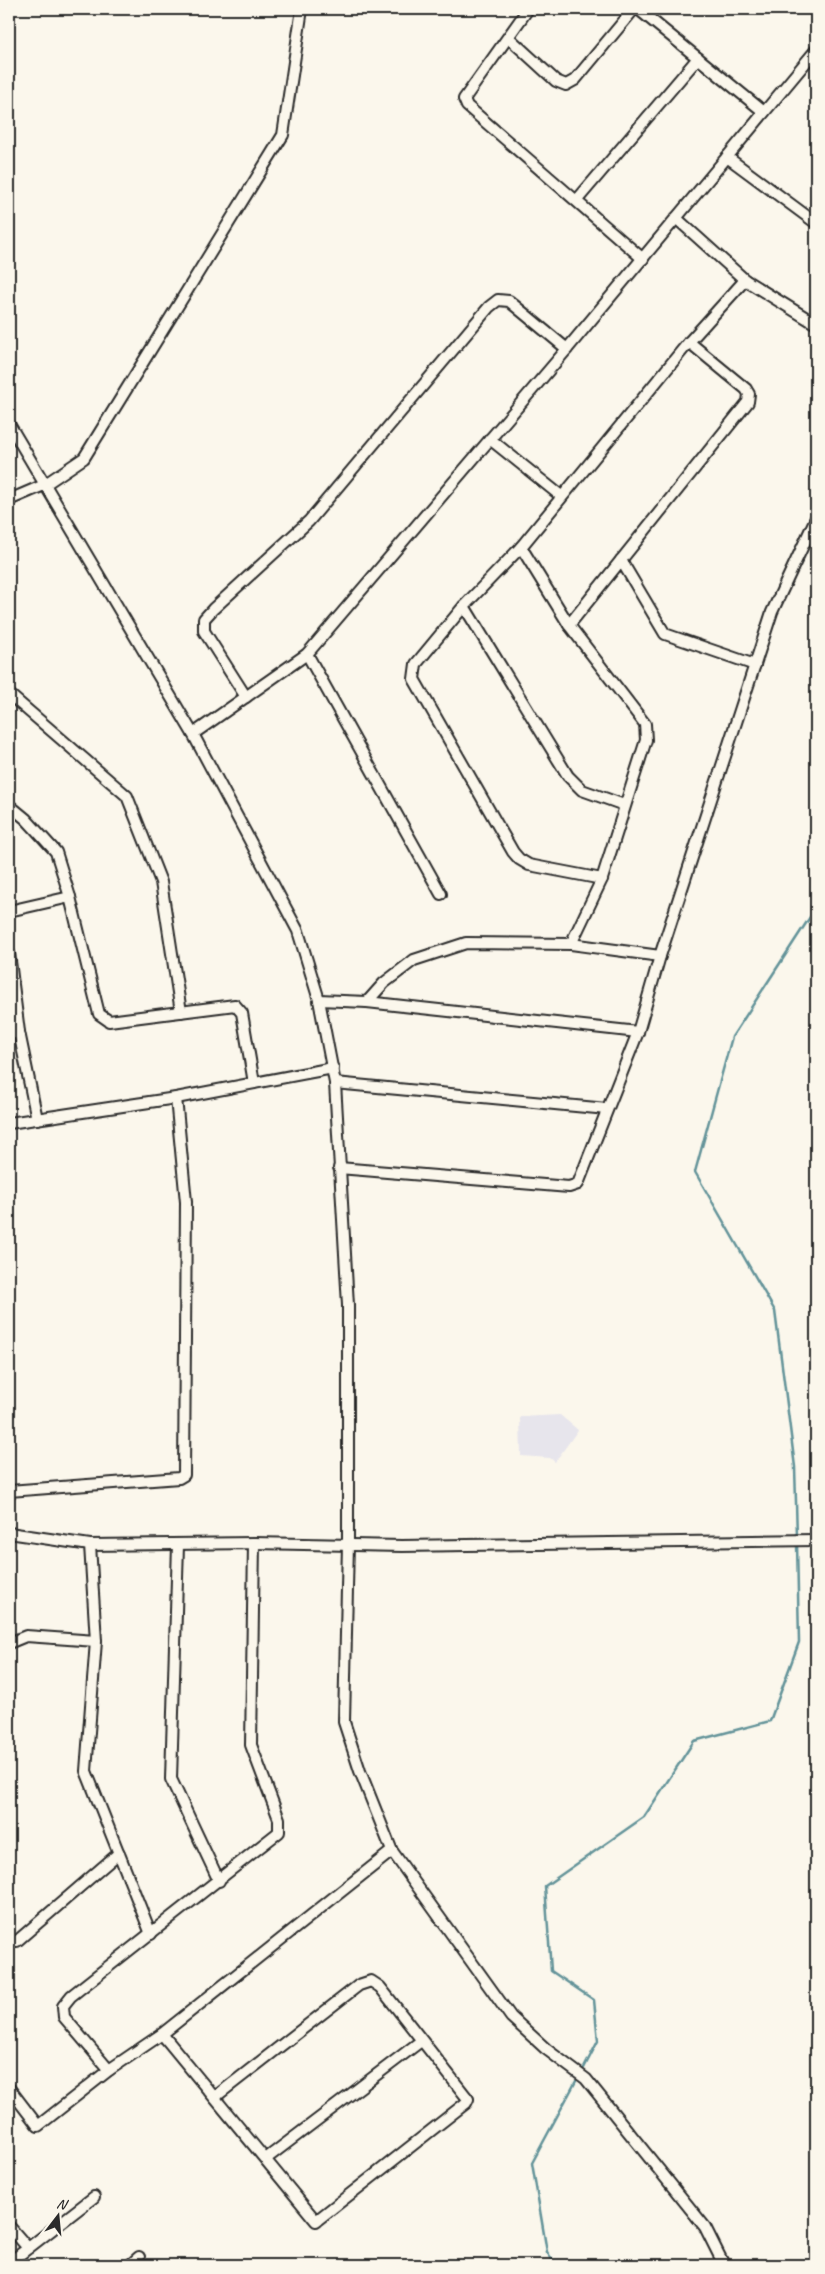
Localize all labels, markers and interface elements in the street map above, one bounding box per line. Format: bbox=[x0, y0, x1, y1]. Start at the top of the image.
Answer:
north arrow bbox=[32, 2192, 82, 2242]
text: N bbox=[55, 2195, 70, 2214]

